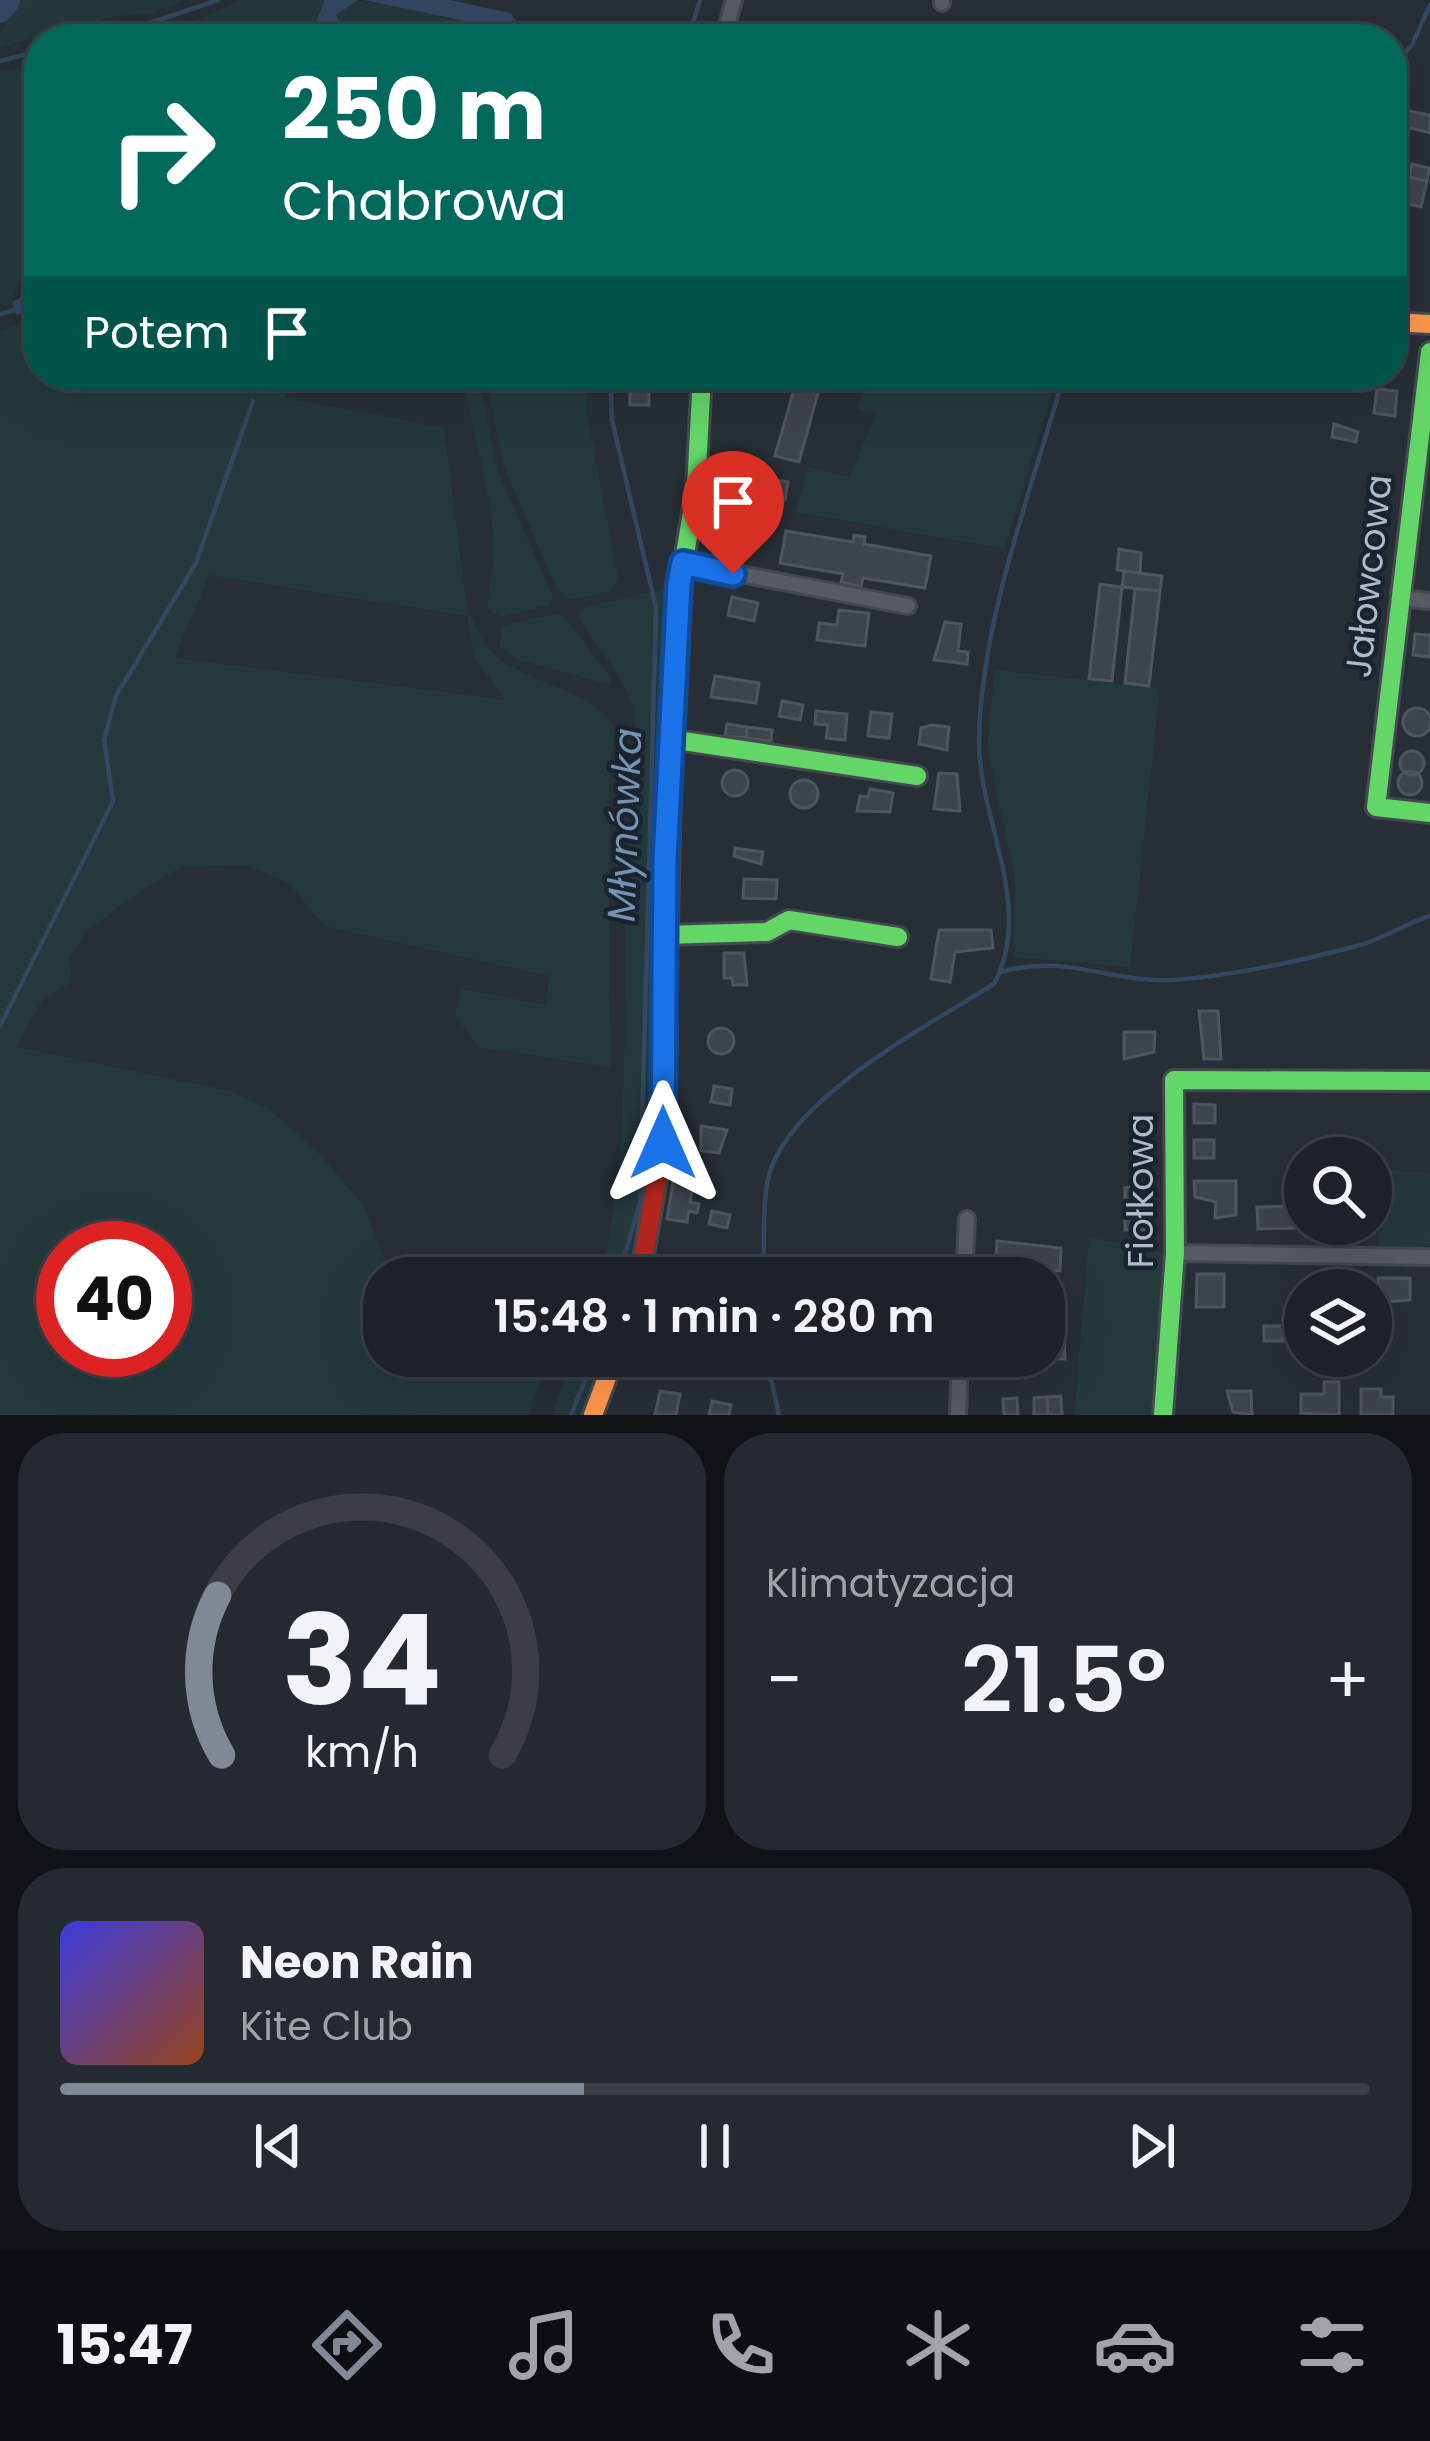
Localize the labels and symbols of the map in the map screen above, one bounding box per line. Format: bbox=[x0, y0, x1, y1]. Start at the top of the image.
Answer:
pin bbox=[682, 451, 784, 574]
street label: Jałowcowa bbox=[1332, 472, 1405, 680]
water label: Młynówka bbox=[594, 727, 655, 923]
position arrow bbox=[600, 1080, 726, 1206]
street label: Fiołkowa bbox=[1115, 1114, 1166, 1268]
speed limit sign: 40 bbox=[36, 1221, 192, 1377]

